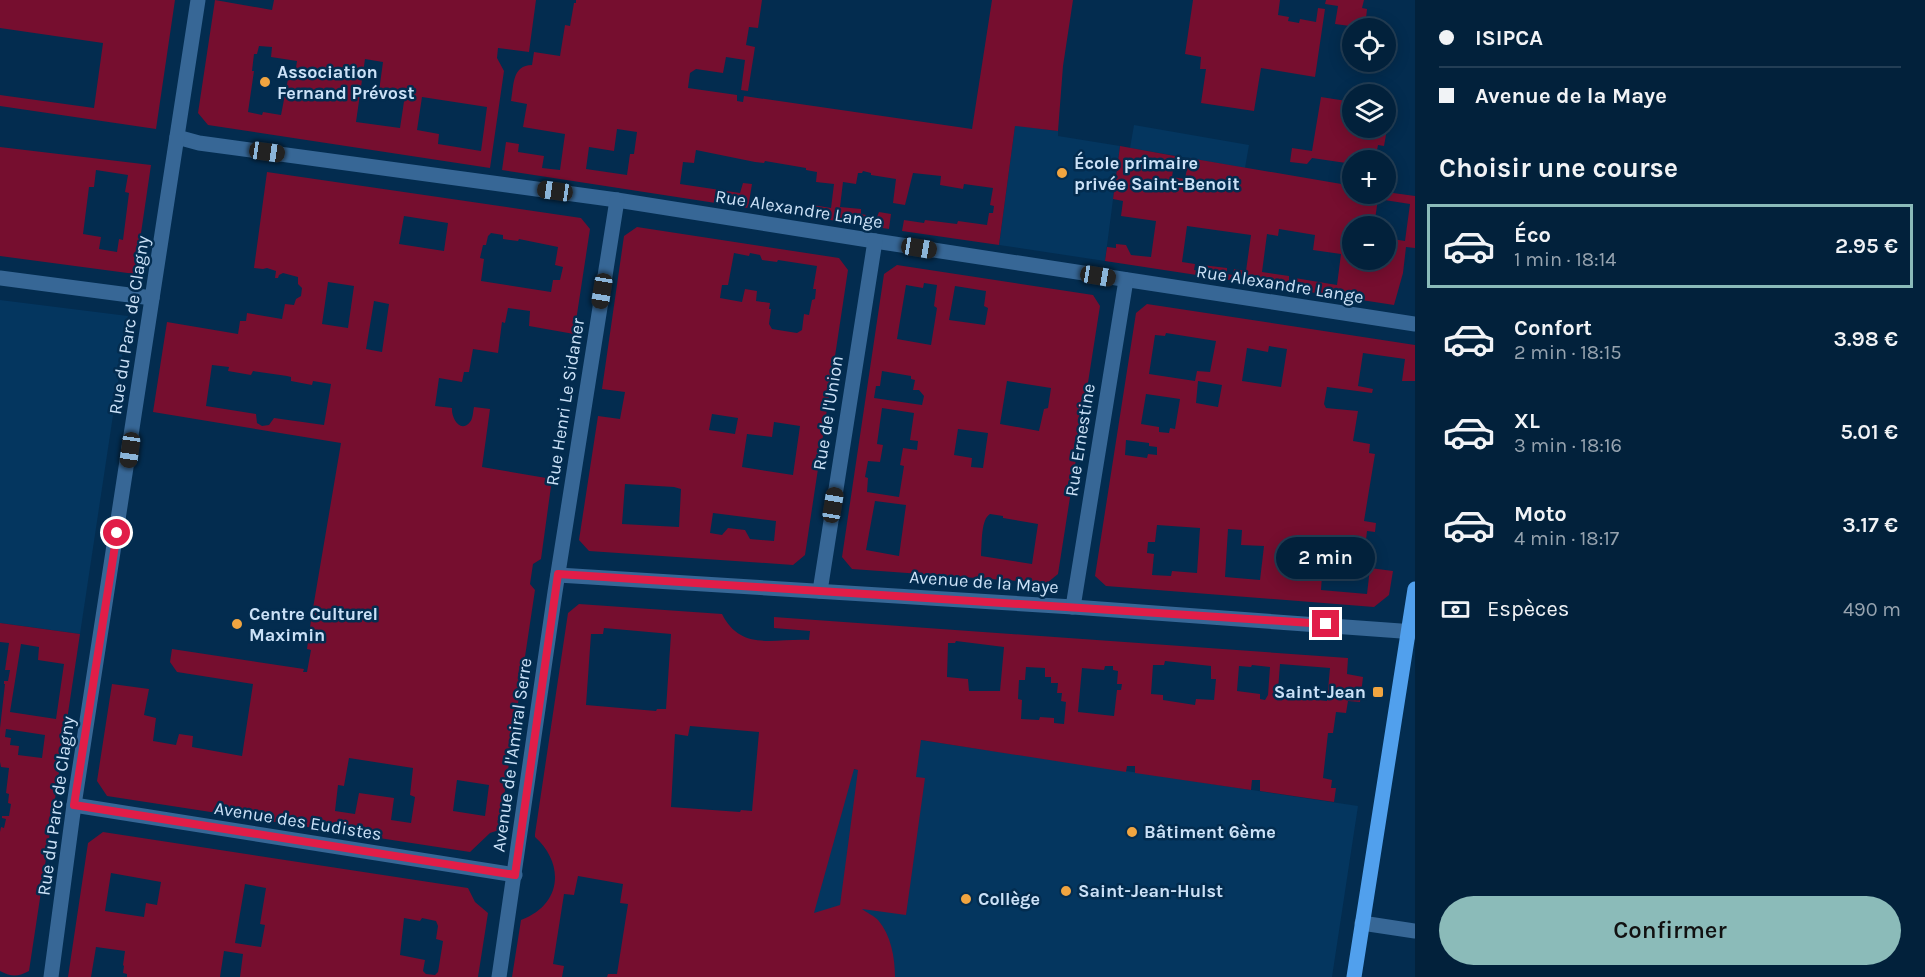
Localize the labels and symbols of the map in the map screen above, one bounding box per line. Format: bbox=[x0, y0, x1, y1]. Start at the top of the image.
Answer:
place label: Association Fernand Prévost bbox=[277, 61, 415, 104]
marker: Association Fernand Prévost bbox=[258, 75, 272, 89]
car bbox=[248, 141, 286, 163]
place label: École primaire privée Saint-Benoit bbox=[1074, 151, 1239, 195]
marker: École primaire privée Saint-Benoit bbox=[1055, 166, 1069, 180]
car bbox=[536, 180, 574, 202]
street label: Rue Alexandre Lange bbox=[714, 185, 884, 233]
street label: Rue du Parc de Clagny bbox=[104, 233, 154, 416]
car bbox=[900, 236, 938, 260]
street label: Rue Alexandre Lange bbox=[1195, 260, 1365, 308]
car bbox=[1079, 264, 1117, 288]
car bbox=[590, 272, 614, 310]
street label: Rue Henri Le Sidaner bbox=[541, 316, 589, 487]
street label: Rue de l'Union bbox=[808, 354, 848, 472]
street label: Rue Ernestine bbox=[1060, 382, 1100, 498]
car bbox=[119, 431, 141, 469]
car bbox=[821, 486, 845, 524]
route start bbox=[103, 519, 130, 546]
callout: 2 min bbox=[1276, 537, 1376, 579]
street label: Avenue de la Maye bbox=[909, 566, 1059, 598]
place label: Centre Culturel Maximin bbox=[249, 603, 378, 646]
route end bbox=[1312, 610, 1339, 637]
marker: Centre Culturel Maximin bbox=[230, 617, 244, 631]
street label: Avenue de l'Amiral Serre bbox=[487, 657, 537, 853]
place label: Saint-Jean bbox=[1274, 681, 1366, 703]
marker: Saint-Jean bbox=[1371, 685, 1385, 699]
street label: Rue du Parc de Clagny bbox=[33, 714, 80, 897]
street label: Avenue des Eudistes bbox=[213, 797, 383, 845]
place label: Bâtiment 6ème bbox=[1144, 821, 1276, 843]
marker: Bâtiment 6ème bbox=[1125, 825, 1139, 839]
place label: Saint-Jean-Hulst bbox=[1078, 880, 1223, 902]
marker: Saint-Jean-Hulst bbox=[1059, 884, 1073, 898]
place label: Collège bbox=[978, 888, 1040, 910]
marker: Collège bbox=[959, 892, 973, 906]

